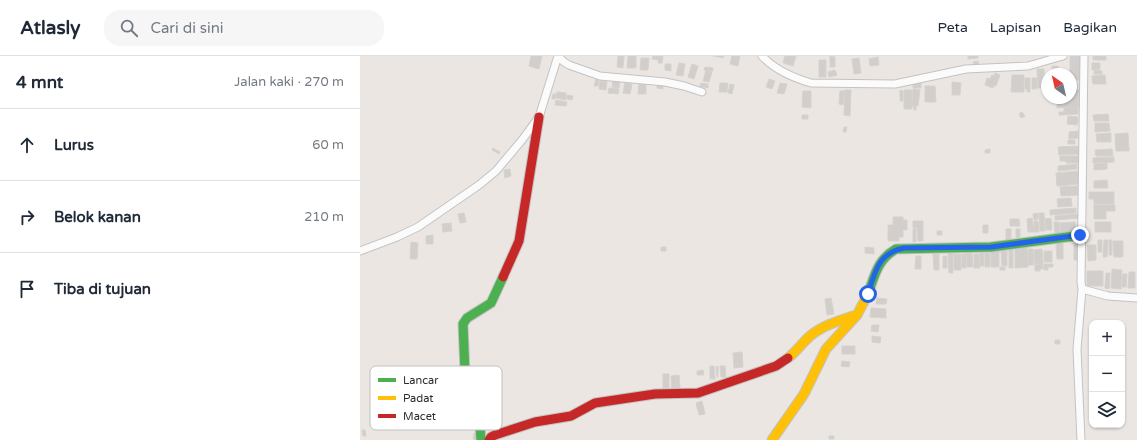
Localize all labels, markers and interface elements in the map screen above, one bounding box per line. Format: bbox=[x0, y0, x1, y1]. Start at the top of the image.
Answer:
search box bbox=[104, 10, 384, 46]
text: Atlasly bbox=[20, 17, 80, 39]
icon: search bbox=[118, 17, 140, 39]
text: Cari di sini bbox=[150, 19, 224, 37]
text: Peta bbox=[937, 19, 968, 36]
text: Lapisan bbox=[990, 19, 1041, 36]
text: Bagikan bbox=[1063, 19, 1117, 36]
north arrow bbox=[1041, 68, 1077, 104]
text: 4 mnt bbox=[16, 72, 63, 93]
text: Jalan kaki · 270 m bbox=[234, 74, 344, 90]
icon: ahead bbox=[16, 134, 38, 156]
text: Lurus bbox=[54, 136, 94, 154]
text: 60 m bbox=[312, 137, 344, 153]
icon: right bbox=[16, 206, 38, 228]
text: Belok kanan bbox=[54, 208, 141, 226]
text: 210 m bbox=[304, 209, 344, 225]
route end bbox=[1071, 226, 1089, 244]
icon: arrive bbox=[16, 278, 38, 300]
text: Tiba di tujuan bbox=[54, 280, 151, 298]
route start bbox=[859, 285, 877, 303]
map controls bbox=[1089, 320, 1125, 428]
button: + bbox=[1089, 320, 1125, 356]
button: − bbox=[1089, 356, 1125, 392]
legend bbox=[370, 366, 502, 430]
text: Lancar bbox=[403, 374, 439, 387]
text: Padat bbox=[403, 392, 433, 405]
button: layers bbox=[1089, 392, 1125, 428]
text: Macet bbox=[403, 410, 436, 423]

